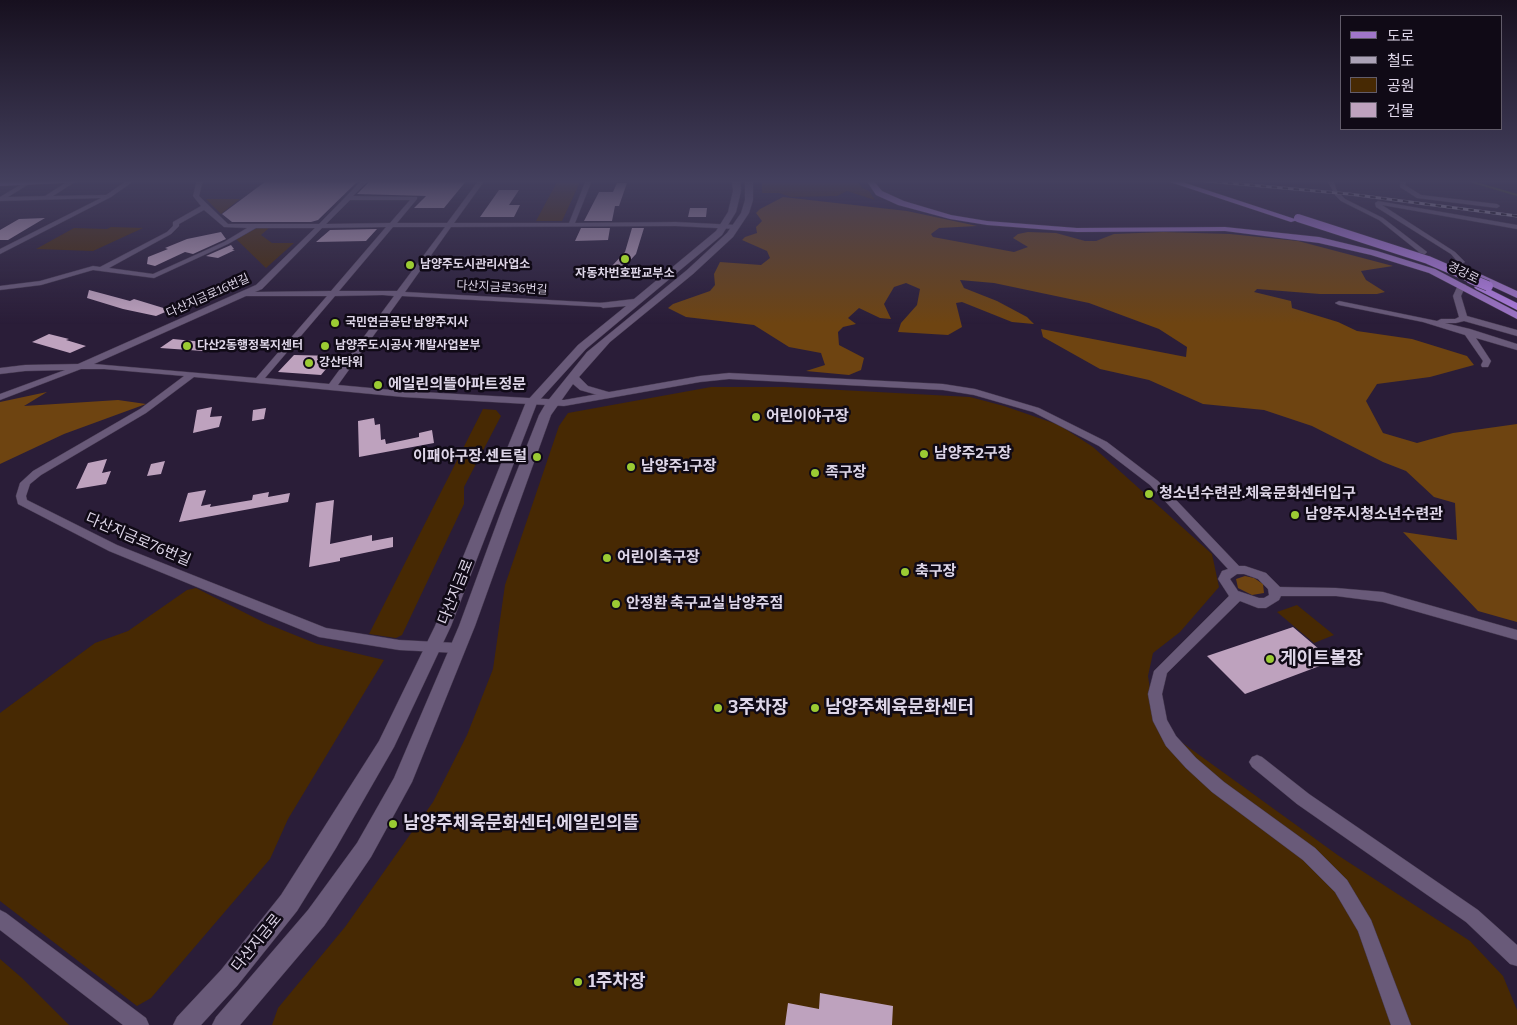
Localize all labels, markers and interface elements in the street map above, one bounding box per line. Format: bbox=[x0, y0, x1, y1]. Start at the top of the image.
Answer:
legend bbox=[1340, 15, 1502, 130]
text: 도로 bbox=[1387, 27, 1415, 45]
text: 철도 bbox=[1387, 52, 1415, 70]
text: 공원 bbox=[1387, 77, 1415, 95]
text: 건물 bbox=[1387, 102, 1415, 120]
marker: 자동차번호판교부소 bbox=[619, 253, 631, 265]
place label: 남양주도시관리사업소 bbox=[420, 258, 530, 272]
marker: 남양주도시관리사업소 bbox=[404, 259, 416, 271]
street label: 경강로 bbox=[1445, 259, 1481, 287]
place label: 자동차번호판교부소 bbox=[575, 267, 675, 281]
street label: 다산지금로16번길 bbox=[164, 271, 252, 321]
street label: 다산지금로36번길 bbox=[456, 278, 548, 298]
place label: 국민연금공단 남양주지사 bbox=[345, 316, 469, 330]
marker: 국민연금공단 남양주지사 bbox=[329, 317, 341, 329]
place label: 다산2동행정복지센터 bbox=[197, 339, 303, 353]
place label: 남양주도시공사 개발사업본부 bbox=[335, 339, 481, 353]
marker: 다산2동행정복지센터 bbox=[181, 340, 193, 352]
marker: 남양주도시공사 개발사업본부 bbox=[319, 340, 331, 352]
place label: 강산타워 bbox=[319, 356, 363, 370]
marker: 강산타워 bbox=[303, 357, 315, 369]
place label: 에일린의뜰아파트정문 bbox=[388, 376, 526, 394]
marker: 에일린의뜰아파트정문 bbox=[372, 379, 384, 391]
place label: 어린이야구장 bbox=[766, 408, 849, 426]
marker: 어린이야구장 bbox=[750, 411, 762, 423]
place label: 남양주2구장 bbox=[934, 445, 1011, 463]
place label: 이패야구장.센트럴 bbox=[413, 448, 527, 466]
marker: 남양주2구장 bbox=[918, 448, 930, 460]
marker: 이패야구장.센트럴 bbox=[531, 451, 543, 463]
place label: 남양주1구장 bbox=[641, 458, 716, 476]
marker: 남양주1구장 bbox=[625, 461, 637, 473]
place label: 족구장 bbox=[825, 464, 866, 482]
marker: 족구장 bbox=[809, 467, 821, 479]
place label: 청소년수련관.체육문화센터입구 bbox=[1159, 485, 1356, 503]
marker: 청소년수련관.체육문화센터입구 bbox=[1143, 488, 1155, 500]
place label: 남양주시청소년수련관 bbox=[1305, 506, 1443, 524]
marker: 남양주시청소년수련관 bbox=[1289, 509, 1301, 521]
street label: 다산지금로76번길 bbox=[83, 510, 193, 570]
place label: 어린이축구장 bbox=[617, 549, 700, 567]
marker: 어린이축구장 bbox=[601, 552, 613, 564]
street label: 다산지금로 bbox=[435, 557, 477, 627]
place label: 축구장 bbox=[915, 563, 956, 581]
marker: 축구장 bbox=[899, 566, 911, 578]
place label: 안정환 축구교실 남양주점 bbox=[626, 595, 783, 613]
marker: 안정환 축구교실 남양주점 bbox=[610, 598, 622, 610]
place label: 게이트볼장 bbox=[1280, 648, 1363, 670]
marker: 게이트볼장 bbox=[1264, 653, 1276, 665]
place label: 3주차장 bbox=[728, 697, 788, 719]
place label: 남양주체육문화센터 bbox=[825, 697, 974, 719]
marker: 3주차장 bbox=[712, 702, 724, 714]
marker: 남양주체육문화센터 bbox=[809, 702, 821, 714]
place label: 남양주체육문화센터.에일린의뜰 bbox=[403, 813, 639, 835]
marker: 남양주체육문화센터.에일린의뜰 bbox=[387, 818, 399, 830]
street label: 다산지금로 bbox=[228, 911, 286, 975]
place label: 1주차장 bbox=[588, 971, 645, 993]
marker: 1주차장 bbox=[572, 976, 584, 988]

